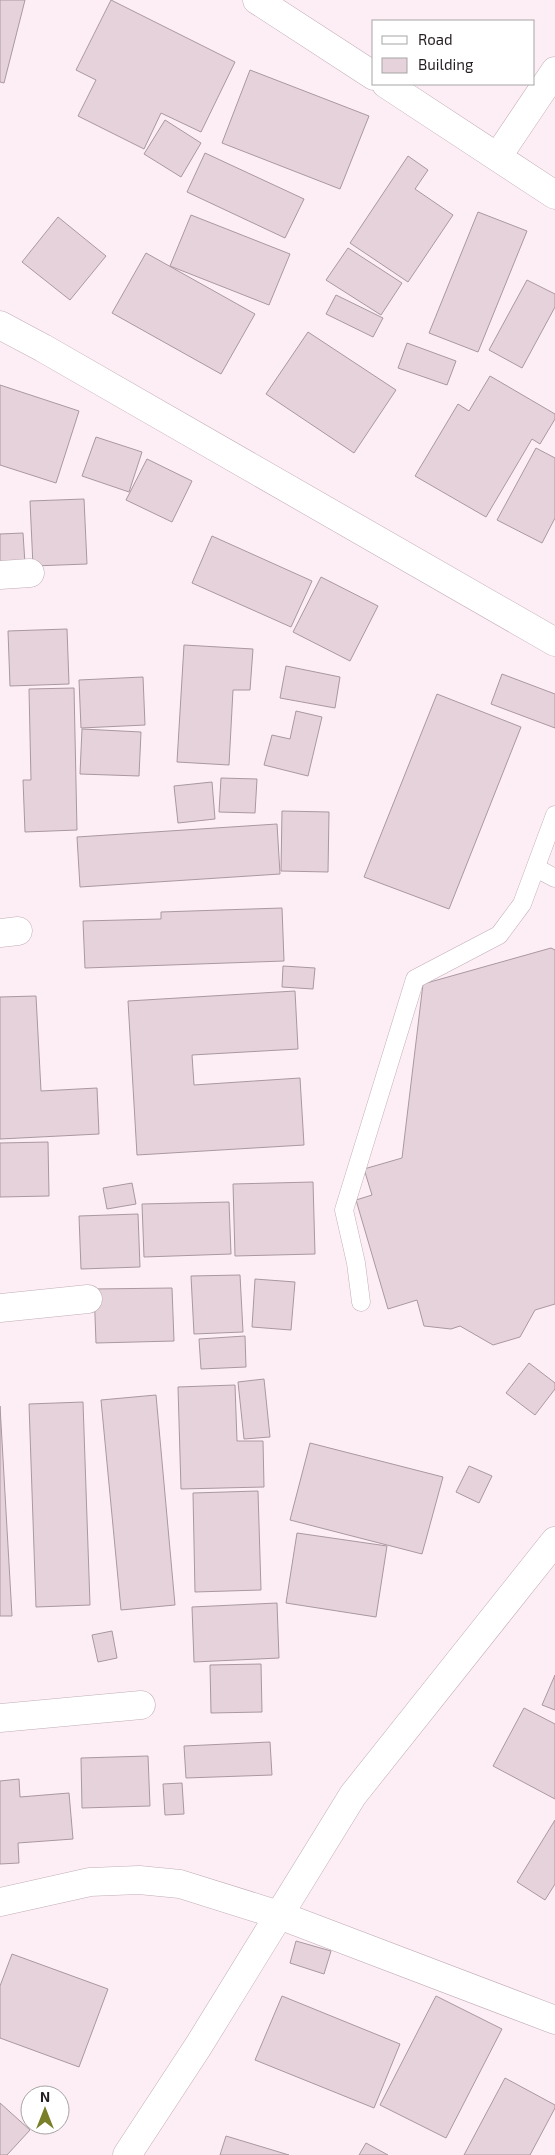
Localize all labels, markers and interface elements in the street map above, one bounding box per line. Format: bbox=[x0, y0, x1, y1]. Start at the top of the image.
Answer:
legend bbox=[372, 20, 535, 85]
text: Road bbox=[418, 30, 453, 48]
text: Building bbox=[418, 55, 474, 73]
north arrow bbox=[20, 2085, 70, 2135]
text: N bbox=[40, 2088, 50, 2105]

